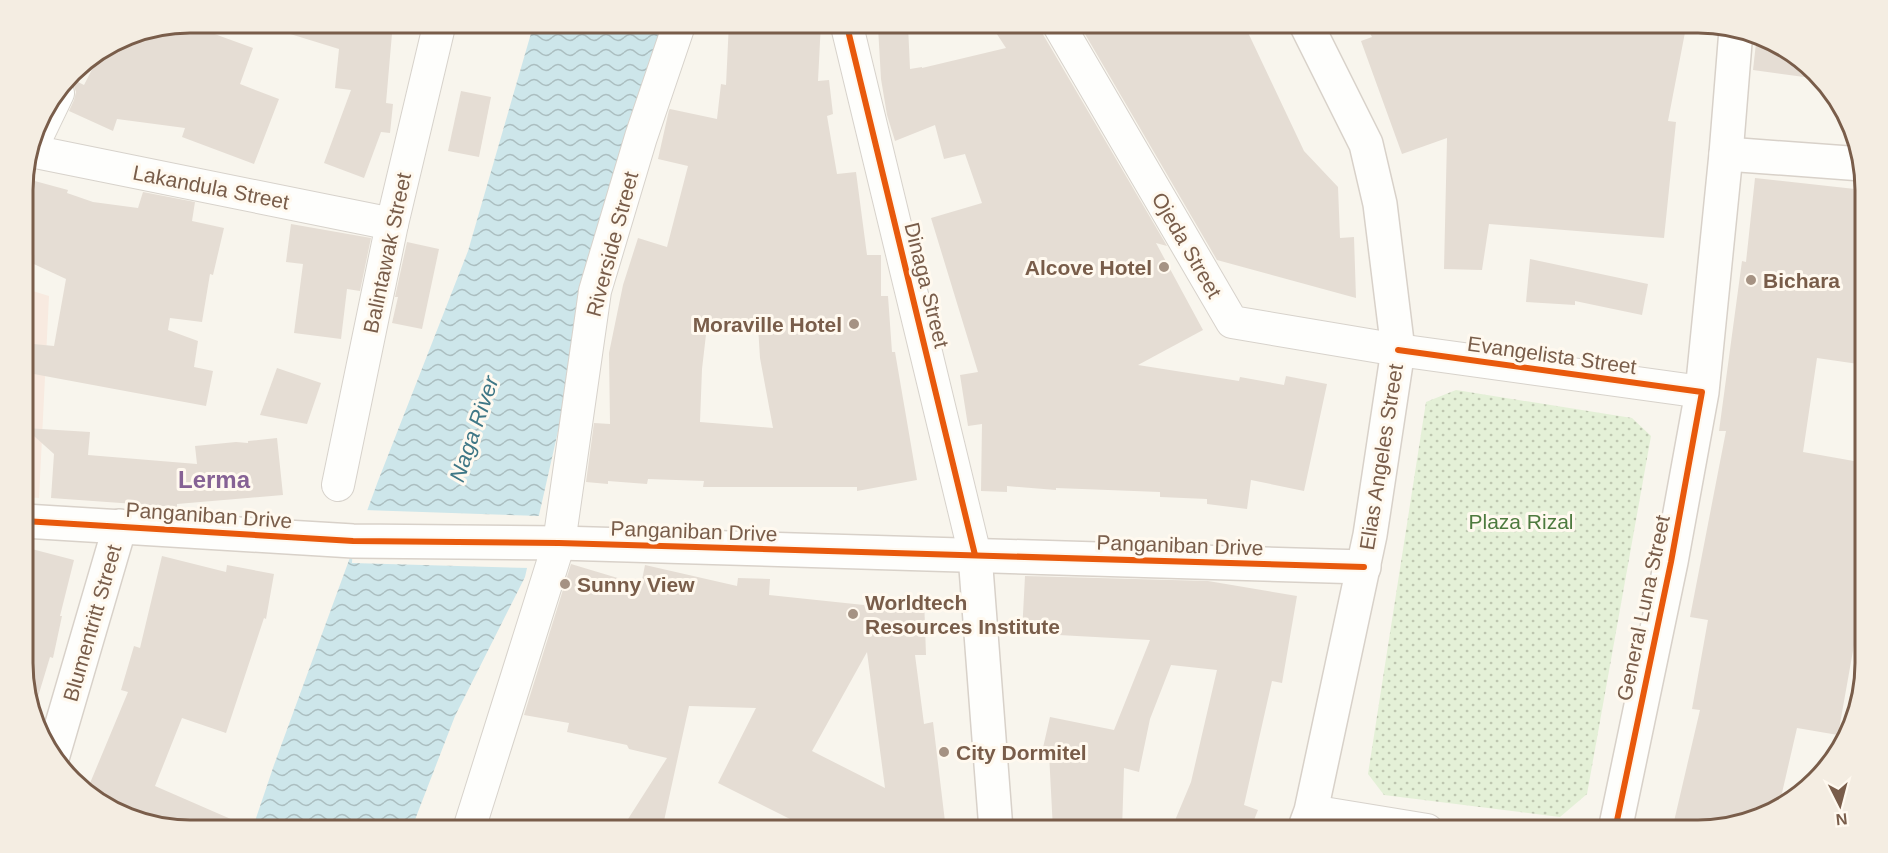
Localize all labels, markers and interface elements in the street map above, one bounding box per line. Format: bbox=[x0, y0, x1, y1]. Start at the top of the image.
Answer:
street label: Lakandula Street bbox=[131, 161, 291, 213]
street label: Riverside Street bbox=[582, 169, 642, 319]
street label: Balintawak Street bbox=[359, 171, 415, 335]
street label: Ojeda Street bbox=[1148, 188, 1227, 302]
street label: Dinaga Street bbox=[900, 220, 954, 350]
place label: Alcove Hotel bbox=[1025, 256, 1152, 279]
marker: Alcove Hotel bbox=[1157, 260, 1171, 274]
place label: Bichara bbox=[1763, 269, 1840, 292]
marker: Bichara bbox=[1744, 273, 1758, 287]
place label: Moraville Hotel bbox=[693, 313, 842, 336]
marker: Moraville Hotel bbox=[847, 317, 861, 331]
street label: Evangelista Street bbox=[1466, 332, 1638, 378]
street label: Elias Angeles Street bbox=[1355, 362, 1407, 552]
water label: Naga River bbox=[444, 371, 504, 485]
district label: Lerma bbox=[178, 466, 251, 493]
street label: Panganiban Drive bbox=[125, 498, 293, 532]
park label: Plaza Rizal bbox=[1468, 510, 1574, 533]
street label: General Luna Street bbox=[1612, 513, 1674, 703]
street label: Panganiban Drive bbox=[610, 517, 778, 545]
street label: Panganiban Drive bbox=[1096, 531, 1264, 559]
street label: Blumentritt Street bbox=[59, 542, 125, 704]
place label: Sunny View bbox=[577, 573, 695, 596]
marker: Sunny View bbox=[558, 577, 572, 591]
place label: Worldtech Resources Institute bbox=[865, 591, 1060, 638]
marker: Worldtech Resources Institute bbox=[846, 607, 860, 621]
place label: City Dormitel bbox=[956, 741, 1087, 764]
marker: City Dormitel bbox=[937, 745, 951, 759]
north arrow bbox=[1810, 775, 1870, 835]
text: N bbox=[1835, 810, 1848, 828]

